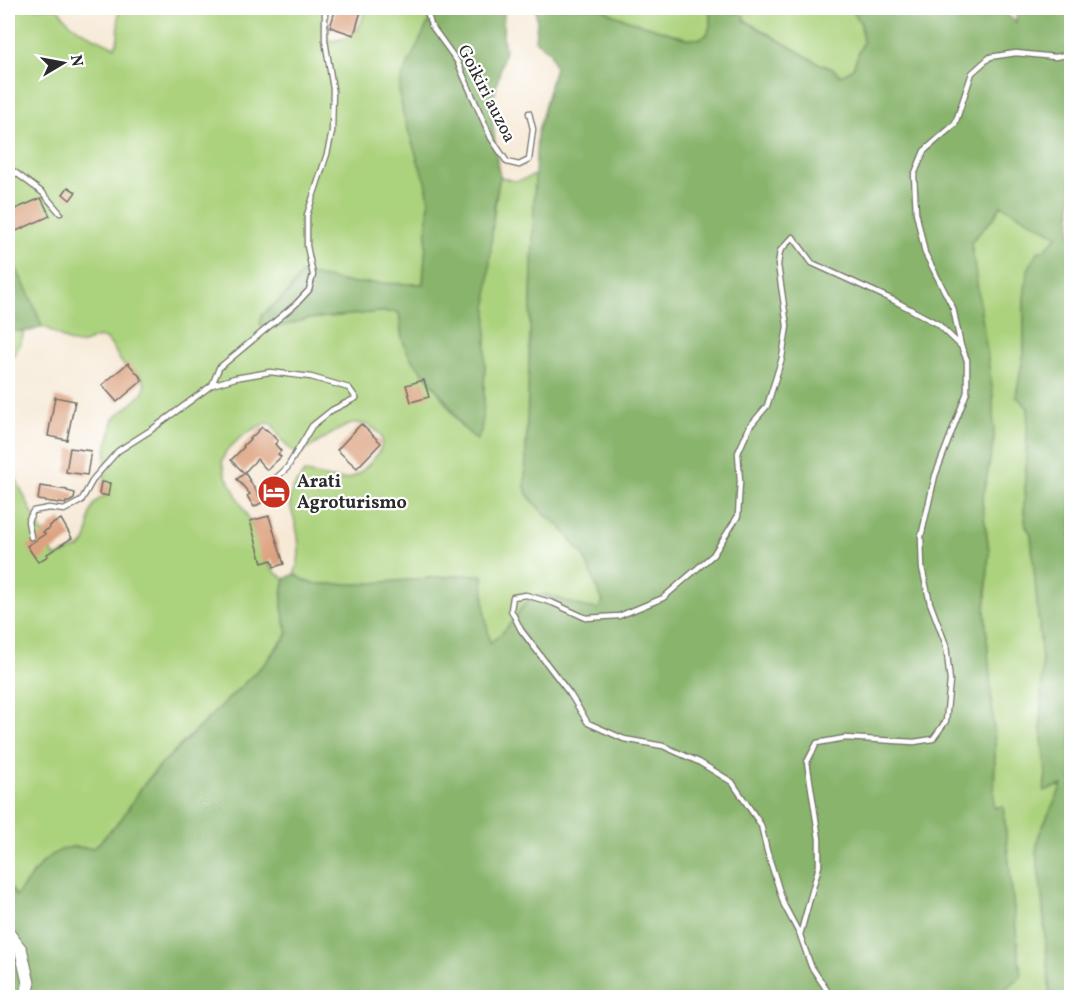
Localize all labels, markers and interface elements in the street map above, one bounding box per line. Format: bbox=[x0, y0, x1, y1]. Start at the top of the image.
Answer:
north arrow bbox=[33, 33, 93, 93]
street label: Goikiri auzoa bbox=[451, 41, 521, 147]
text: N bbox=[64, 53, 88, 69]
place label: Arati Agroturismo bbox=[297, 470, 407, 516]
hotel icon: Arati Agroturismo bbox=[256, 474, 292, 510]

